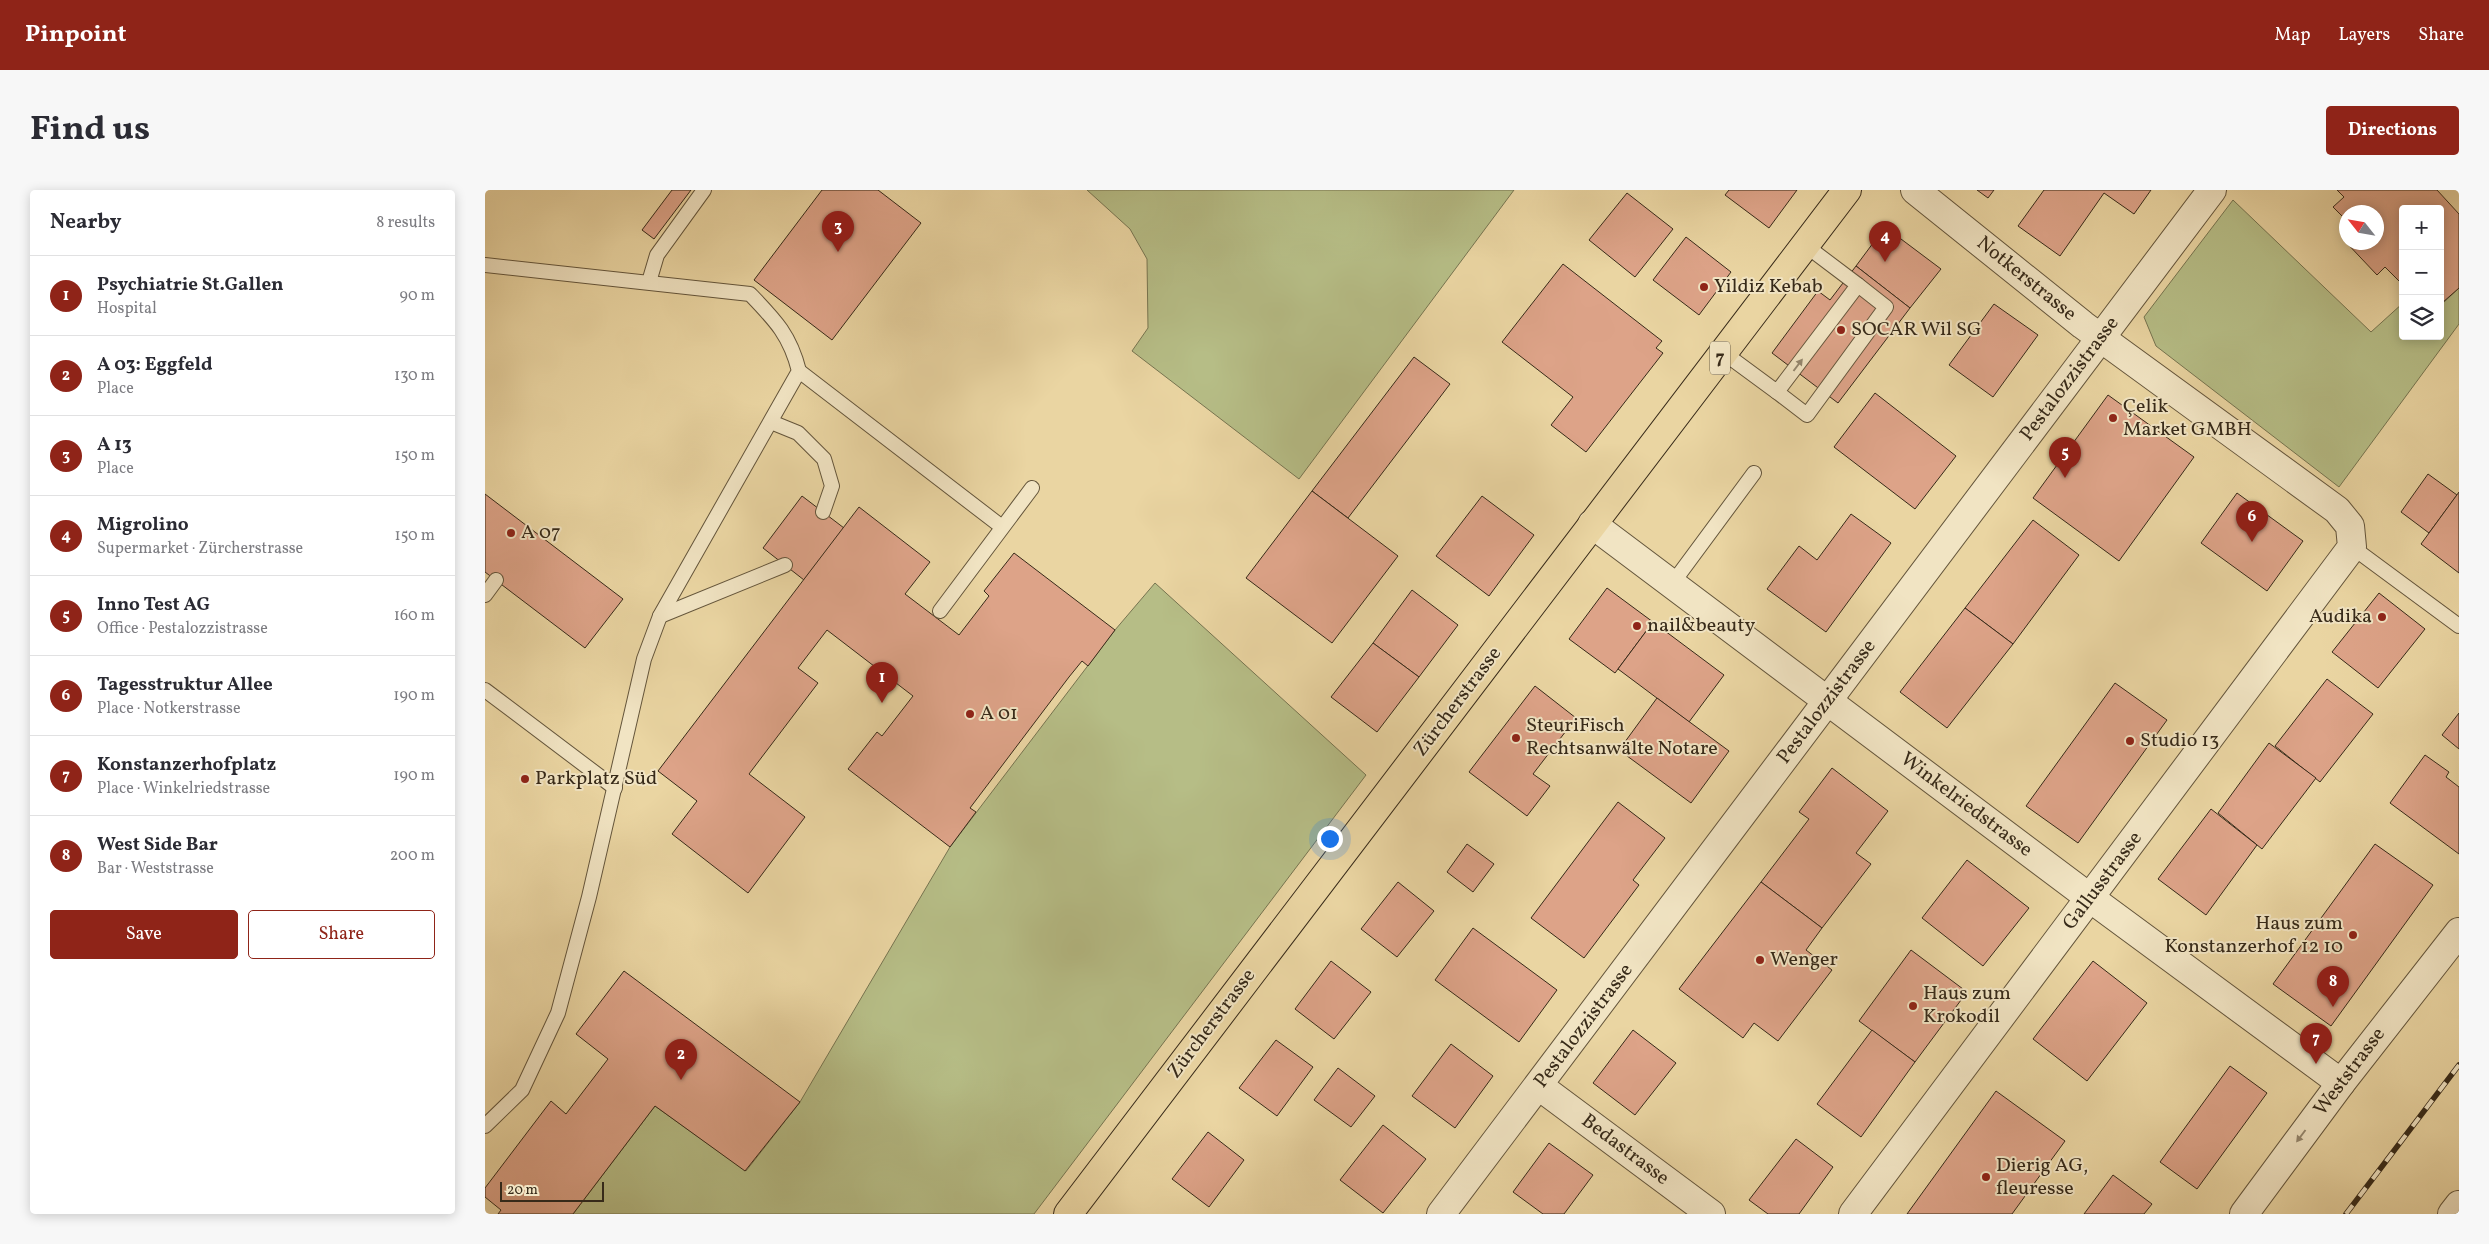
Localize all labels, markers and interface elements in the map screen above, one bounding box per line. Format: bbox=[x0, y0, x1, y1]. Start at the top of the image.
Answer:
text: Pinpoint bbox=[25, 18, 127, 52]
text: Map bbox=[2274, 23, 2310, 48]
text: Layers bbox=[2338, 23, 2390, 48]
text: Share bbox=[2418, 23, 2464, 48]
text: Find us bbox=[30, 106, 150, 154]
button: Directions bbox=[2326, 106, 2459, 155]
north arrow bbox=[2339, 205, 2384, 250]
map controls bbox=[2399, 205, 2444, 340]
button: + bbox=[2399, 205, 2444, 250]
text: Nearby bbox=[50, 208, 121, 237]
pin: 3 bbox=[822, 211, 854, 252]
text: 8 results bbox=[376, 212, 435, 234]
pin: 4 bbox=[1869, 221, 1901, 262]
street label: Notkerstrasse bbox=[1970, 230, 2082, 328]
button: − bbox=[2399, 250, 2444, 295]
text: Psychiatrie St.Gallen bbox=[97, 272, 284, 298]
place label: Yildiz Kebab bbox=[1714, 273, 1823, 301]
marker: Yildiz Kebab bbox=[1698, 281, 1710, 293]
text: 1 bbox=[63, 285, 69, 307]
text: 90 m bbox=[399, 285, 435, 307]
button: layers bbox=[2399, 295, 2444, 340]
text: Hospital bbox=[97, 298, 157, 320]
street label: Pestalozzistrasse bbox=[2014, 311, 2126, 447]
place label: SOCAR Wil SG bbox=[1851, 316, 1982, 344]
marker: SOCAR Wil SG bbox=[1835, 324, 1847, 336]
road number: 7 bbox=[1710, 342, 1730, 374]
text: A 03: Eggfeld bbox=[97, 352, 213, 378]
one-way arrow bbox=[1793, 358, 1803, 372]
text: 2 bbox=[62, 365, 70, 387]
text: 130 m bbox=[394, 365, 435, 387]
text: Place bbox=[97, 378, 134, 400]
place label: Çelik Market GMBH bbox=[2123, 393, 2252, 444]
marker: Çelik Market GMBH bbox=[2107, 412, 2119, 424]
text: A 13 bbox=[97, 432, 132, 458]
pin: 5 bbox=[2049, 437, 2081, 478]
text: 3 bbox=[62, 445, 70, 467]
text: 150 m bbox=[394, 445, 435, 467]
text: Place bbox=[97, 458, 134, 480]
pin: 6 bbox=[2236, 501, 2268, 542]
text: Migrolino bbox=[97, 512, 189, 538]
place label: A 07 bbox=[521, 519, 561, 547]
text: 4 bbox=[61, 525, 71, 547]
text: 150 m bbox=[394, 525, 435, 547]
marker: A 07 bbox=[505, 527, 517, 539]
text: Supermarket · Zürcherstrasse bbox=[97, 538, 303, 560]
text: Inno Test AG bbox=[97, 592, 210, 618]
place label: Audika bbox=[2309, 603, 2372, 631]
text: 5 bbox=[62, 605, 70, 627]
text: 160 m bbox=[394, 605, 435, 627]
marker: Audika bbox=[2376, 611, 2388, 623]
place label: nail&beauty bbox=[1647, 612, 1755, 640]
text: Office · Pestalozzistrasse bbox=[97, 618, 268, 640]
marker: nail&beauty bbox=[1631, 620, 1643, 632]
street label: Pestalozzistrasse bbox=[1771, 634, 1883, 770]
street label: Zürcherstrasse bbox=[1407, 641, 1509, 763]
pin: 1 bbox=[866, 662, 898, 703]
text: Tagesstruktur Allee bbox=[97, 672, 273, 698]
text: 6 bbox=[62, 685, 70, 707]
text: 190 m bbox=[393, 685, 435, 707]
text: Place · Notkerstrasse bbox=[97, 698, 241, 720]
place label: A 01 bbox=[980, 700, 1018, 728]
marker: A 01 bbox=[964, 708, 976, 720]
place label: SteuriFisch Rechtsanwälte Notare bbox=[1526, 712, 1718, 763]
place label: Studio 13 bbox=[2140, 727, 2219, 755]
marker: SteuriFisch Rechtsanwälte Notare bbox=[1510, 732, 1522, 744]
marker: Studio 13 bbox=[2124, 735, 2136, 747]
street label: Winkelriedstrasse bbox=[1894, 746, 2038, 864]
text: Konstanzerhofplatz bbox=[97, 752, 276, 778]
text: 7 bbox=[62, 765, 70, 787]
text: 190 m bbox=[393, 765, 435, 787]
place label: Parkplatz Süd bbox=[535, 765, 657, 793]
marker: Parkplatz Süd bbox=[519, 773, 531, 785]
text: Place · Winkelriedstrasse bbox=[97, 778, 270, 800]
your location bbox=[1317, 826, 1343, 852]
street label: Gallusstrasse bbox=[2057, 826, 2149, 936]
text: West Side Bar bbox=[97, 832, 218, 858]
text: 8 bbox=[62, 845, 70, 867]
text: 200 m bbox=[390, 845, 435, 867]
text: Bar · Weststrasse bbox=[97, 858, 214, 880]
button: Save bbox=[50, 910, 238, 959]
button: Share bbox=[248, 910, 435, 959]
place label: Haus zum Konstanzerhof 12 10 bbox=[2165, 910, 2343, 961]
marker: Haus zum Konstanzerhof 12 10 bbox=[2347, 929, 2359, 941]
place label: Wenger bbox=[1770, 946, 1838, 974]
marker: Wenger bbox=[1754, 954, 1766, 966]
street label: Pestalozzistrasse bbox=[1528, 958, 1640, 1094]
street label: Zürcherstrasse bbox=[1161, 963, 1263, 1085]
pin: 8 bbox=[2317, 966, 2349, 1007]
place label: Haus zum Krokodil bbox=[1923, 980, 2011, 1031]
marker: Haus zum Krokodil bbox=[1907, 1000, 1919, 1012]
street label: Weststrasse bbox=[2308, 1022, 2392, 1122]
pin: 7 bbox=[2300, 1023, 2332, 1064]
pin: 2 bbox=[665, 1039, 697, 1080]
street label: Bedastrasse bbox=[1575, 1108, 1675, 1192]
one-way arrow bbox=[2296, 1129, 2307, 1142]
place label: Dierig AG, fleuresse bbox=[1996, 1152, 2088, 1203]
marker: Dierig AG, fleuresse bbox=[1980, 1171, 1992, 1183]
scale bar bbox=[500, 1179, 604, 1202]
text: 20 m bbox=[507, 1181, 538, 1200]

